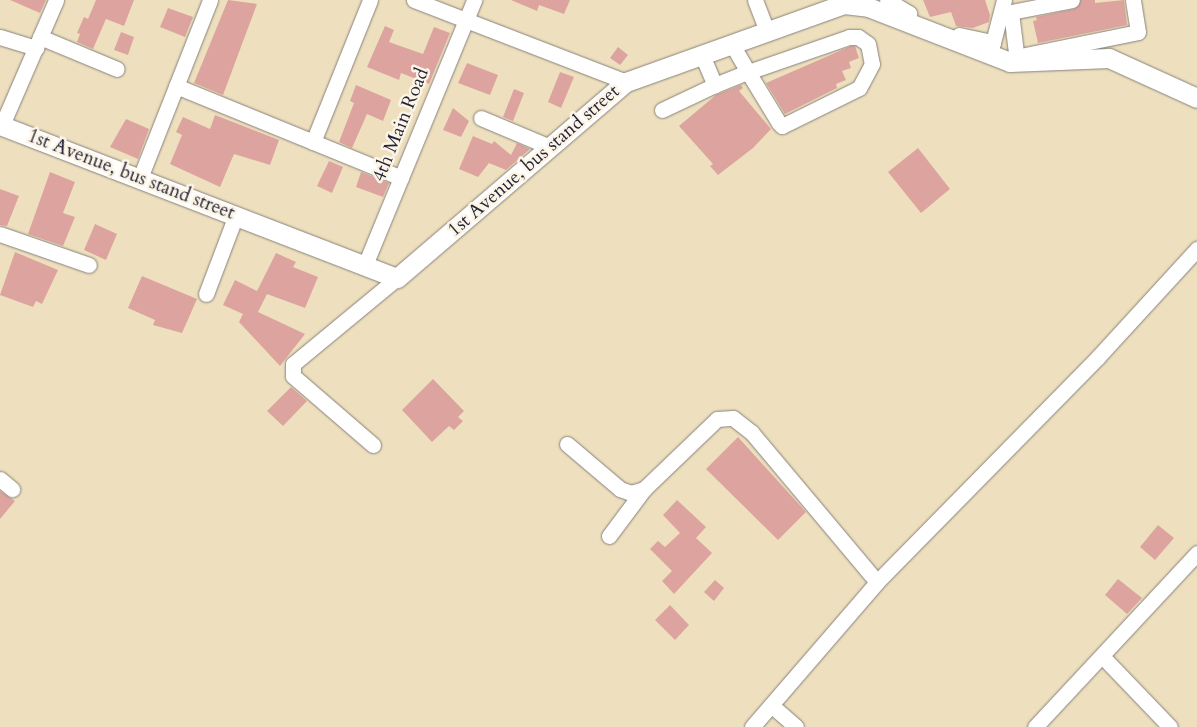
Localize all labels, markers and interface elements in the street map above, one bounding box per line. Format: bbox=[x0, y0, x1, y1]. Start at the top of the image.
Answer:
street label: 4th Main Road bbox=[368, 65, 434, 185]
street label: 1st Avenue, bus stand street bbox=[444, 80, 624, 242]
street label: 1st Avenue, bus stand street bbox=[24, 125, 238, 225]

